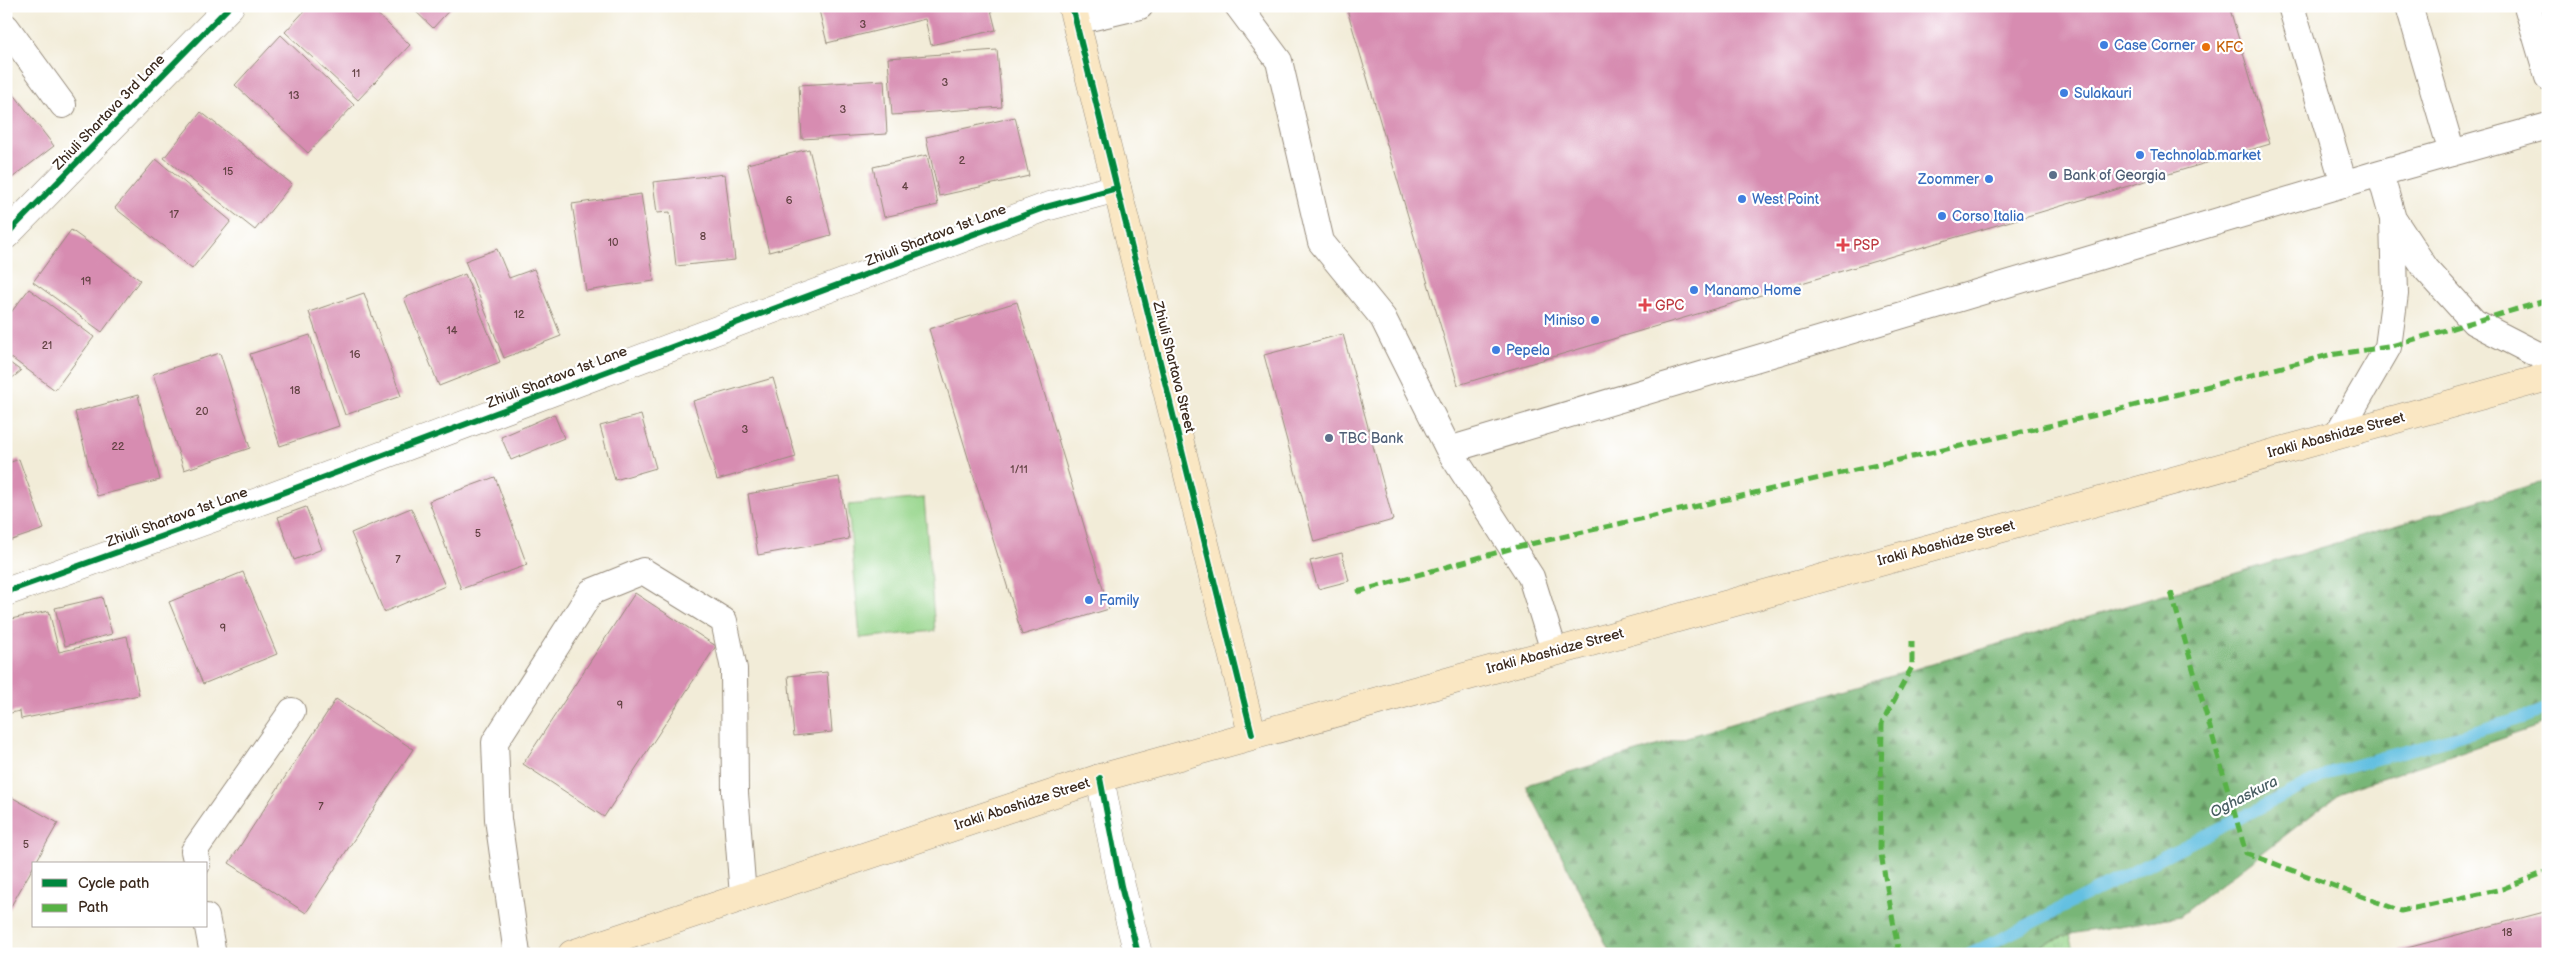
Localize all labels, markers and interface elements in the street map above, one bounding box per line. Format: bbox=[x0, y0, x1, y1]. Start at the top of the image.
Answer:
house number: 3 bbox=[860, 18, 867, 31]
place label: Case Corner bbox=[2114, 37, 2196, 54]
marker: Case Corner bbox=[2098, 39, 2110, 51]
place label: KFC bbox=[2216, 39, 2243, 56]
marker: KFC bbox=[2200, 41, 2212, 53]
street label: Zhiuli Shartava 3rd Lane bbox=[49, 51, 168, 174]
house number: 11 bbox=[352, 67, 360, 80]
house number: 3 bbox=[942, 76, 949, 89]
place label: Sulakauri bbox=[2074, 85, 2132, 102]
marker: Sulakauri bbox=[2058, 87, 2070, 99]
house number: 13 bbox=[288, 89, 300, 102]
house number: 3 bbox=[840, 103, 847, 116]
place label: Technolab.market bbox=[2150, 147, 2262, 164]
marker: Technolab.market bbox=[2134, 149, 2146, 161]
house number: 2 bbox=[959, 154, 966, 167]
house number: 15 bbox=[223, 165, 233, 178]
place label: Bank of Georgia bbox=[2063, 167, 2166, 184]
marker: Bank of Georgia bbox=[2047, 169, 2059, 181]
place label: Zoommer bbox=[1917, 171, 1980, 188]
marker: Zoommer bbox=[1983, 173, 1995, 185]
house number: 4 bbox=[902, 180, 909, 193]
place label: West Point bbox=[1752, 191, 1820, 208]
marker: West Point bbox=[1736, 193, 1748, 205]
house number: 6 bbox=[786, 194, 793, 207]
street label: Zhiuli Shartava 1st Lane bbox=[863, 200, 1009, 270]
house number: 17 bbox=[169, 208, 179, 221]
place label: Corso Italia bbox=[1952, 208, 2024, 225]
marker: Corso Italia bbox=[1936, 210, 1948, 222]
house number: 8 bbox=[700, 230, 706, 243]
house number: 10 bbox=[608, 236, 619, 249]
place label: PSP bbox=[1853, 237, 1879, 254]
marker: PSP bbox=[1837, 239, 1849, 251]
house number: 19 bbox=[81, 275, 91, 288]
place label: Manamo Home bbox=[1704, 282, 1801, 299]
marker: Manamo Home bbox=[1688, 284, 1700, 296]
place label: GPC bbox=[1655, 297, 1684, 314]
street label: Zhiuli Shartava Street bbox=[1149, 299, 1199, 435]
marker: GPC bbox=[1639, 299, 1651, 311]
house number: 12 bbox=[514, 308, 525, 321]
place label: Miniso bbox=[1544, 312, 1585, 329]
marker: Miniso bbox=[1589, 314, 1601, 326]
house number: 14 bbox=[447, 324, 458, 337]
house number: 21 bbox=[42, 339, 52, 352]
street label: Zhiuli Shartava 1st Lane bbox=[484, 342, 630, 412]
place label: Pepela bbox=[1506, 342, 1550, 359]
marker: Pepela bbox=[1490, 344, 1502, 356]
house number: 16 bbox=[350, 348, 361, 361]
house number: 18 bbox=[290, 384, 300, 397]
house number: 20 bbox=[196, 405, 209, 418]
street label: Irakli Abashidze Street bbox=[2266, 408, 2407, 461]
house number: 3 bbox=[742, 423, 749, 436]
place label: TBC Bank bbox=[1339, 430, 1403, 447]
marker: TBC Bank bbox=[1323, 432, 1335, 444]
house number: 22 bbox=[112, 440, 125, 453]
house number: 1/11 bbox=[1010, 463, 1028, 476]
street label: Zhiuli Shartava 1st Lane bbox=[103, 484, 250, 551]
street label: Irakli Abashidze Street bbox=[1876, 516, 2017, 569]
house number: 5 bbox=[475, 527, 481, 540]
house number: 7 bbox=[395, 553, 401, 566]
place label: Family bbox=[1099, 592, 1140, 609]
marker: Family bbox=[1083, 594, 1095, 606]
house number: 9 bbox=[220, 622, 226, 635]
street label: Irakli Abashidze Street bbox=[1485, 624, 1626, 677]
house number: 9 bbox=[617, 699, 623, 712]
water label: Oghaskura bbox=[2207, 772, 2281, 822]
street label: Irakli Abashidze Street bbox=[952, 774, 1092, 834]
house number: 7 bbox=[318, 800, 324, 813]
house number: 5 bbox=[23, 838, 29, 851]
legend bbox=[32, 862, 208, 928]
text: Cycle path bbox=[78, 874, 149, 893]
text: Path bbox=[78, 898, 108, 917]
house number: 18 bbox=[2502, 926, 2512, 939]

